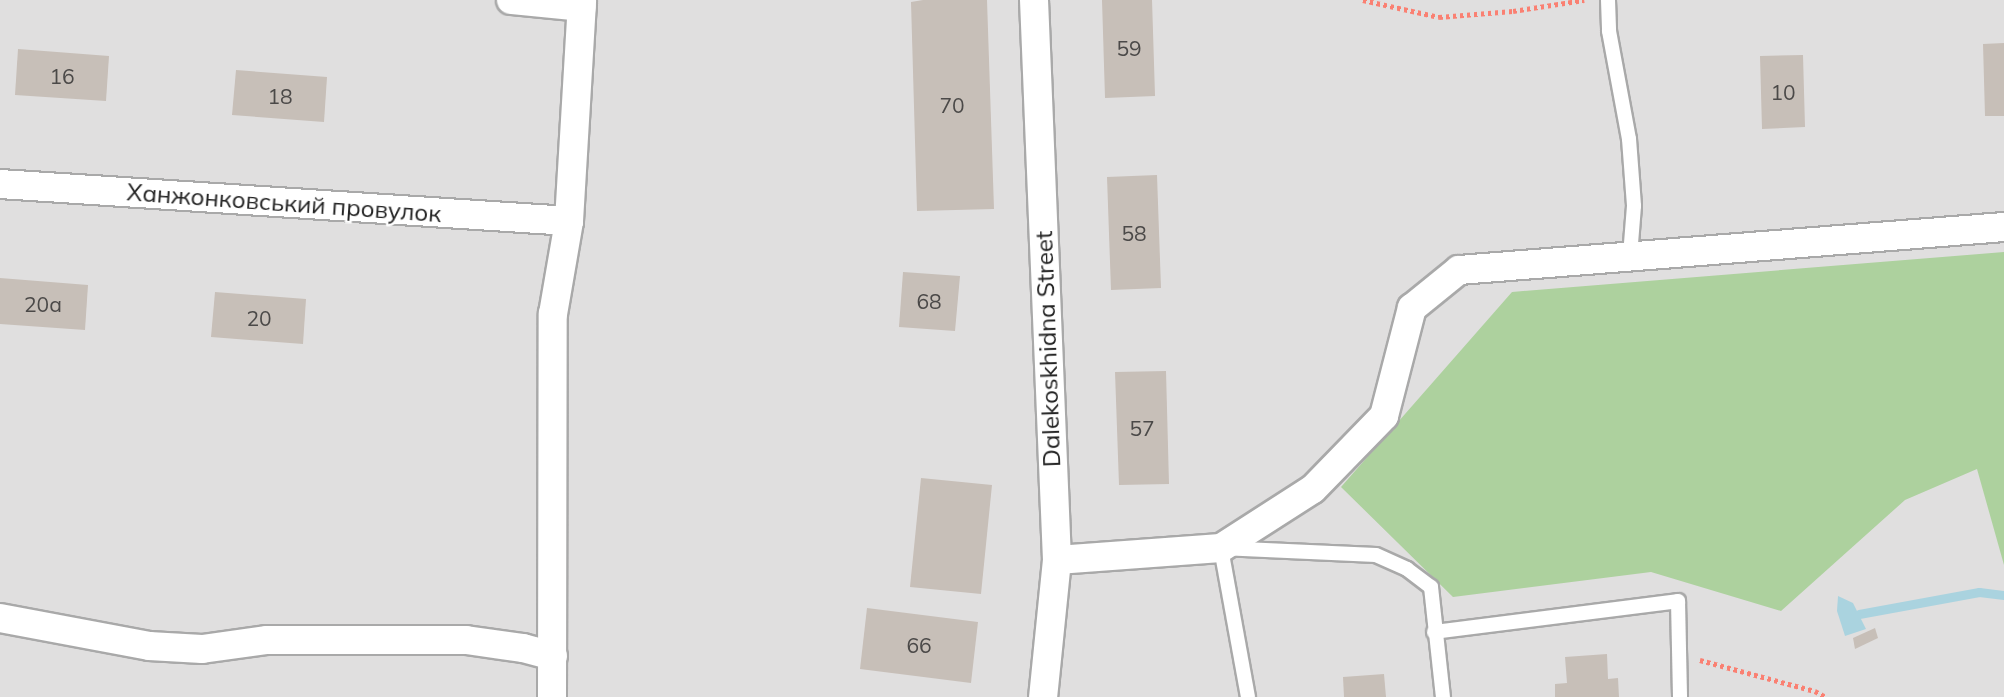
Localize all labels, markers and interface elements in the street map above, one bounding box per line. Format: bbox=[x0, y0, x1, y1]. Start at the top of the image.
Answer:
house number: 59 bbox=[1116, 35, 1142, 61]
house number: 16 bbox=[49, 63, 75, 89]
house number: 10 bbox=[1770, 79, 1796, 105]
house number: 18 bbox=[267, 83, 293, 109]
house number: 70 bbox=[939, 92, 965, 118]
street label: Ханжонковський провулок bbox=[126, 178, 442, 228]
house number: 58 bbox=[1121, 220, 1147, 246]
street label: Dalekoskhidna Street bbox=[1029, 230, 1067, 468]
house number: 68 bbox=[916, 288, 942, 314]
house number: 20а bbox=[24, 291, 62, 317]
house number: 20 bbox=[246, 305, 272, 331]
house number: 57 bbox=[1129, 415, 1155, 441]
house number: 66 bbox=[906, 632, 932, 658]

